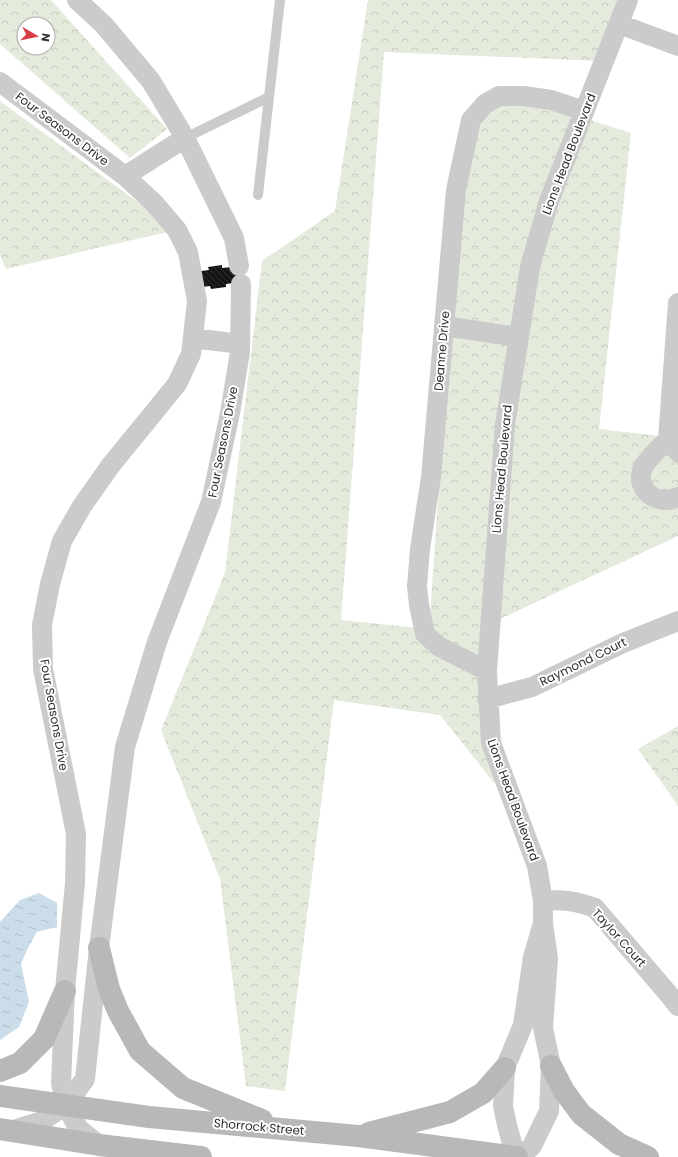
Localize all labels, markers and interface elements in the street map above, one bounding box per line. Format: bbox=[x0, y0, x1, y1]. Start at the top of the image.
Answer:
north arrow bbox=[16, 16, 56, 56]
text: N bbox=[37, 32, 54, 43]
street label: Four Seasons Drive bbox=[12, 88, 112, 169]
street label: Lions Head Boulevard bbox=[538, 91, 600, 217]
street label: Deanne Drive bbox=[430, 310, 453, 392]
street label: Four Seasons Drive bbox=[203, 385, 242, 499]
street label: Lions Head Boulevard bbox=[487, 404, 516, 534]
street label: Raymond Court bbox=[537, 633, 629, 690]
street label: Four Seasons Drive bbox=[36, 658, 73, 772]
street label: Lions Head Boulevard bbox=[483, 736, 543, 863]
street label: Taylor Court bbox=[589, 905, 650, 971]
street label: Shorrock Street bbox=[213, 1114, 305, 1139]

